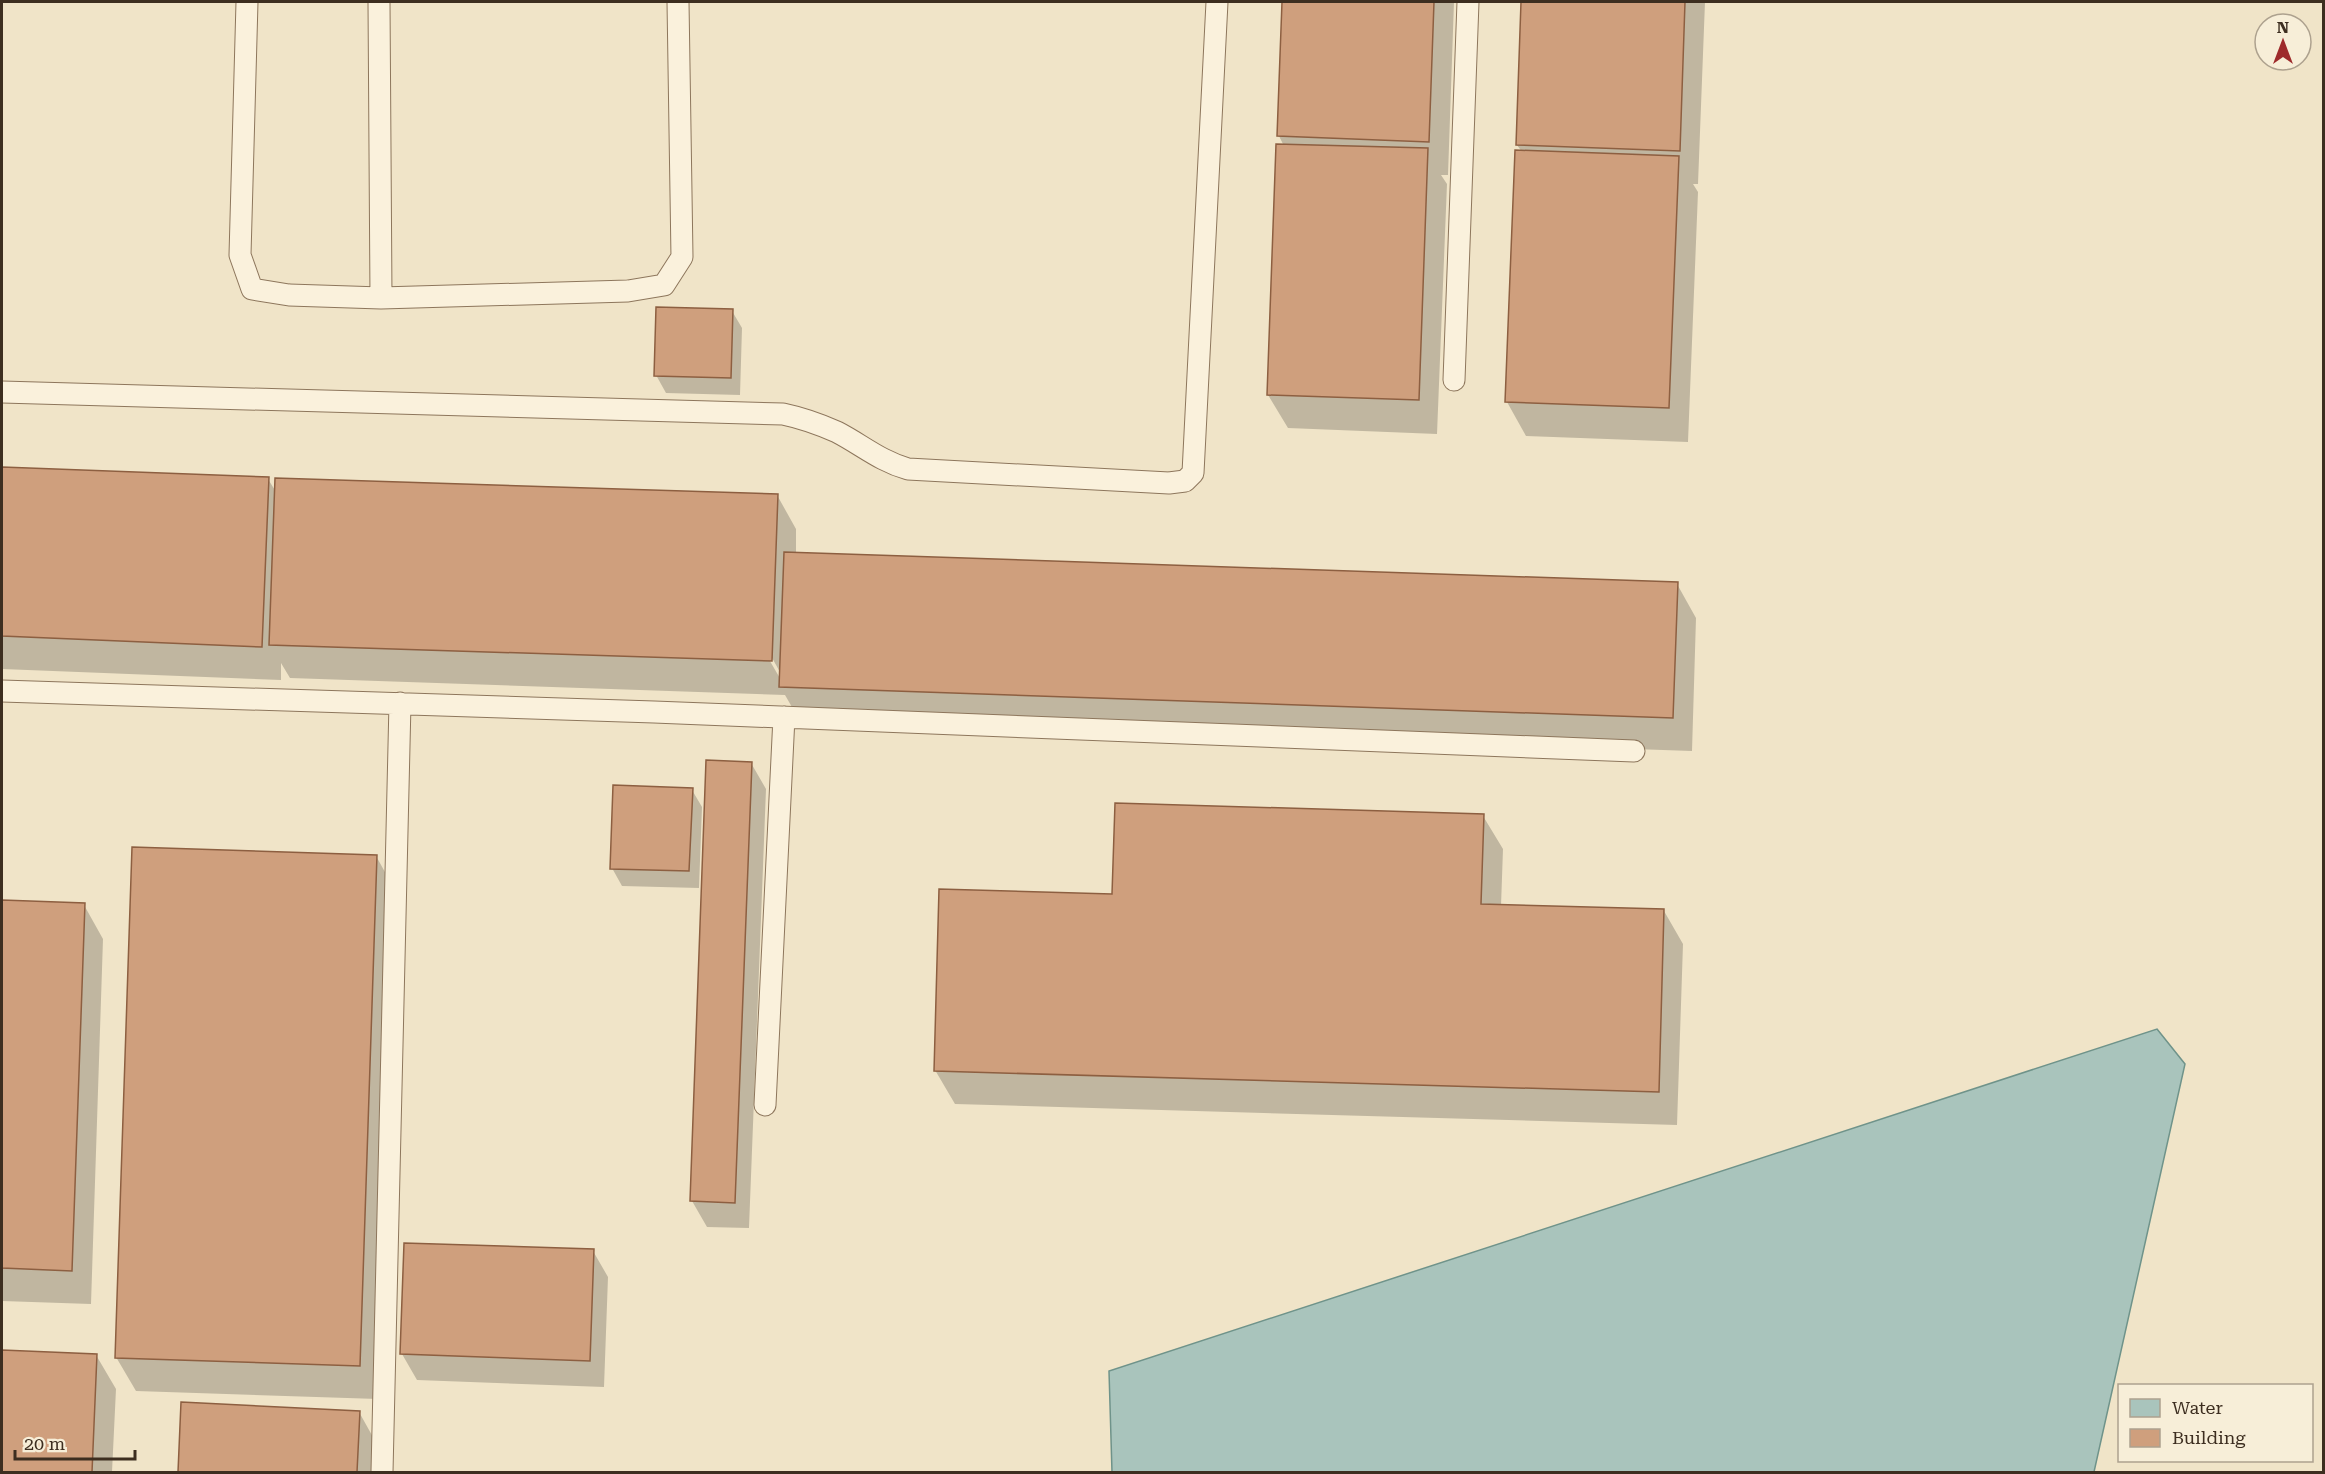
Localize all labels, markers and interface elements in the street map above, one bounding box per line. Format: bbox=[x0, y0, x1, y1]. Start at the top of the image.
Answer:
north arrow bbox=[2253, 12, 2313, 72]
text: N bbox=[2277, 18, 2289, 37]
legend bbox=[2118, 1384, 2313, 1462]
text: Water bbox=[2172, 1397, 2223, 1418]
scale bar bbox=[15, 1423, 135, 1461]
text: Building bbox=[2172, 1427, 2246, 1448]
text: 20 m bbox=[24, 1433, 65, 1454]

